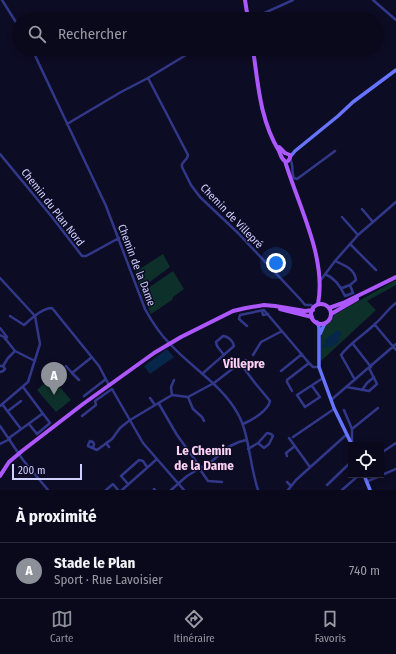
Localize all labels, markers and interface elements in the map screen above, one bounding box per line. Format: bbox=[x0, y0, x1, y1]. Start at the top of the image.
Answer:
search box bbox=[12, 12, 384, 56]
icon: search bbox=[26, 23, 48, 45]
text: Rechercher bbox=[58, 25, 127, 43]
street label: Chemin du Plan Nord bbox=[18, 166, 87, 249]
street label: Chemin de Villepré bbox=[198, 181, 266, 251]
street label: Chemin de la Dame bbox=[115, 222, 158, 308]
your location bbox=[266, 253, 286, 273]
district label: Villepre bbox=[222, 356, 265, 371]
pin: A bbox=[41, 362, 67, 395]
map controls bbox=[348, 442, 384, 478]
button: locate bbox=[348, 442, 384, 478]
district label: Le Chemin de la Dame bbox=[174, 443, 234, 473]
scale bar bbox=[12, 462, 82, 481]
text: 200 m bbox=[18, 464, 45, 477]
text: À proximité bbox=[16, 506, 97, 527]
text: Stade le Plan bbox=[54, 554, 135, 572]
text: A bbox=[25, 563, 33, 578]
text: 740 m bbox=[349, 563, 380, 578]
text: Sport · Rue Lavoisier bbox=[54, 572, 163, 587]
tab: Carte bbox=[50, 608, 74, 645]
tab: Itinéraire bbox=[174, 608, 215, 645]
tab: Favoris bbox=[315, 608, 346, 645]

